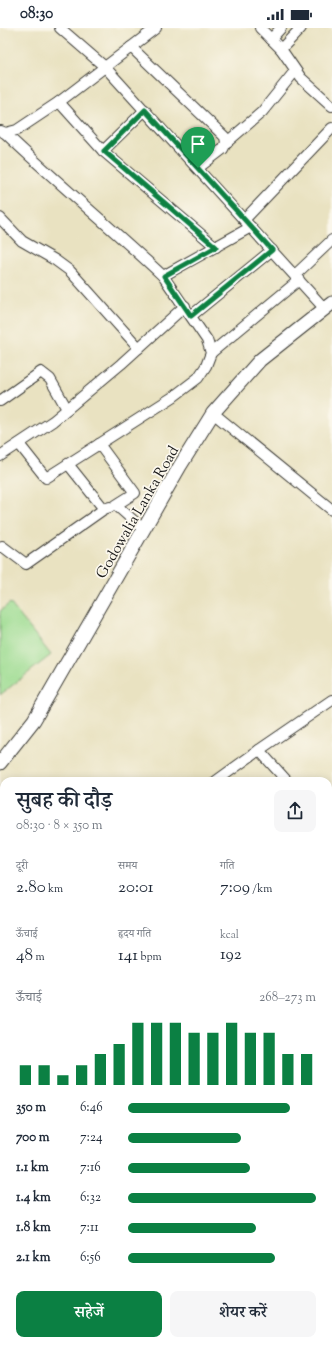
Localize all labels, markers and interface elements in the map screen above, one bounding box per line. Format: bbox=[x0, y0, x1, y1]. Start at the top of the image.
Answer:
text: 08:30 bbox=[20, 4, 53, 25]
pin bbox=[181, 127, 215, 168]
icon: arrive bbox=[187, 133, 209, 155]
street label: Godowalia Lanka Road bbox=[92, 442, 185, 583]
text: सुबह की दौड़ bbox=[16, 786, 112, 818]
button: share bbox=[274, 790, 316, 832]
text: 08:30 · 8 × 350 m bbox=[16, 817, 103, 835]
text: दूरी bbox=[16, 858, 28, 874]
text: समय bbox=[118, 858, 137, 874]
text: गति bbox=[220, 858, 234, 874]
text: 2.80 bbox=[16, 876, 46, 900]
text: 20:01 bbox=[118, 876, 154, 900]
text: 7:09 bbox=[220, 876, 250, 900]
text: km bbox=[46, 881, 63, 897]
text: /km bbox=[250, 881, 272, 897]
text: ऊँचाई bbox=[16, 926, 38, 942]
text: हृदय गति bbox=[118, 926, 151, 942]
text: kcal bbox=[220, 927, 239, 943]
text: 192 bbox=[220, 943, 242, 967]
text: 48 bbox=[16, 944, 33, 968]
text: 141 bbox=[118, 944, 138, 968]
text: m bbox=[33, 949, 45, 965]
text: bpm bbox=[138, 949, 162, 965]
text: ऊँचाई bbox=[16, 989, 42, 1007]
text: 268–273 m bbox=[259, 989, 316, 1007]
text: 350 m bbox=[16, 1099, 46, 1117]
text: 6:46 bbox=[80, 1099, 103, 1117]
text: 700 m bbox=[16, 1129, 50, 1147]
text: 7:24 bbox=[80, 1129, 103, 1147]
text: 1.1 km bbox=[16, 1159, 49, 1177]
text: 7:16 bbox=[80, 1159, 101, 1177]
text: 1.4 km bbox=[16, 1189, 51, 1207]
text: 6:32 bbox=[80, 1189, 101, 1207]
text: 1.8 km bbox=[16, 1219, 51, 1237]
text: 7:11 bbox=[80, 1219, 99, 1237]
text: 2.1 km bbox=[16, 1249, 50, 1267]
text: 6:56 bbox=[80, 1249, 101, 1267]
button: सहेजें bbox=[16, 1291, 162, 1337]
button: शेयर करें bbox=[170, 1291, 316, 1337]

